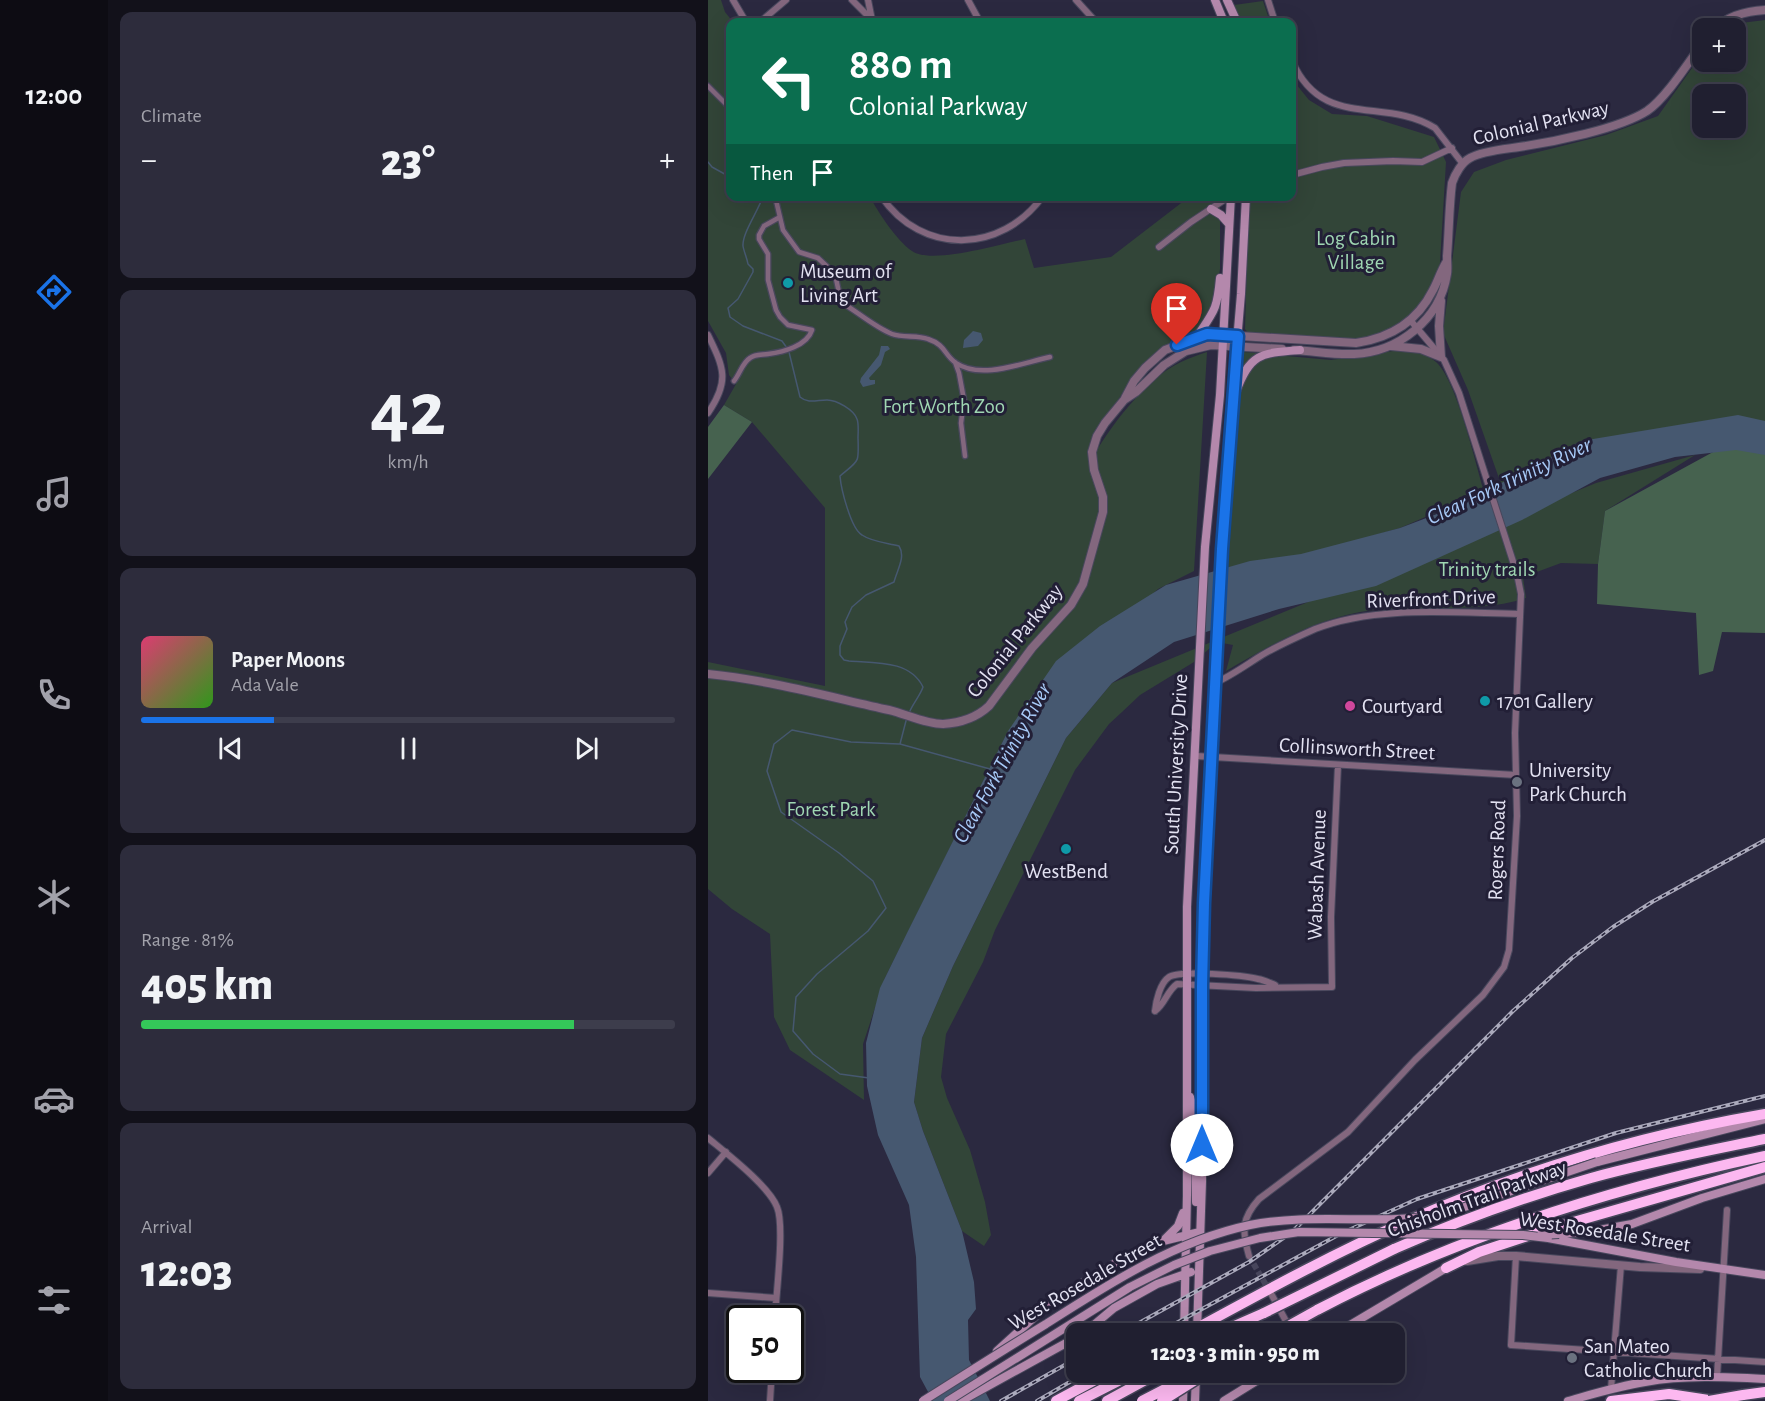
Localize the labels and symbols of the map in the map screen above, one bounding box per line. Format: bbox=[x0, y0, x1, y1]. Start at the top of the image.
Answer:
street label: Colonial Parkway bbox=[1471, 97, 1611, 149]
park label: Log Cabin Village bbox=[1316, 228, 1396, 273]
place label: Museum of Living Art bbox=[800, 261, 893, 306]
marker: Museum of Living Art bbox=[781, 276, 795, 290]
pin bbox=[1151, 283, 1202, 345]
park label: Fort Worth Zoo bbox=[883, 396, 1005, 417]
water label: Clear Fork Trinity River bbox=[1423, 433, 1595, 529]
park label: Trinity trails bbox=[1439, 559, 1535, 580]
street label: Colonial Parkway bbox=[963, 580, 1067, 702]
street label: Riverfront Drive bbox=[1366, 586, 1496, 612]
street label: South University Drive bbox=[1161, 673, 1191, 855]
water label: Clear Fork Trinity River bbox=[949, 679, 1055, 847]
place label: 1701 Gallery bbox=[1497, 691, 1593, 712]
marker: 1701 Gallery bbox=[1478, 694, 1492, 708]
place label: Courtyard bbox=[1362, 696, 1443, 717]
marker: Courtyard bbox=[1343, 699, 1357, 713]
street label: Collinsworth Street bbox=[1278, 734, 1436, 764]
place label: University Park Church bbox=[1529, 760, 1627, 805]
marker: University Park Church bbox=[1510, 775, 1524, 789]
park label: Forest Park bbox=[786, 799, 876, 820]
street label: Rogers Road bbox=[1485, 799, 1509, 901]
street label: Wabash Avenue bbox=[1304, 809, 1330, 941]
marker: WestBend bbox=[1059, 842, 1073, 856]
place label: WestBend bbox=[1024, 861, 1108, 882]
position arrow bbox=[1170, 1113, 1234, 1177]
street label: Chisholm Trail Parkway bbox=[1385, 1157, 1569, 1241]
street label: West Rosedale Street bbox=[1518, 1208, 1692, 1256]
street label: West Rosedale Street bbox=[1005, 1230, 1165, 1334]
speed limit sign: 50 bbox=[726, 1305, 804, 1383]
place label: San Mateo Catholic Church bbox=[1584, 1336, 1712, 1381]
marker: San Mateo Catholic Church bbox=[1565, 1351, 1579, 1365]

